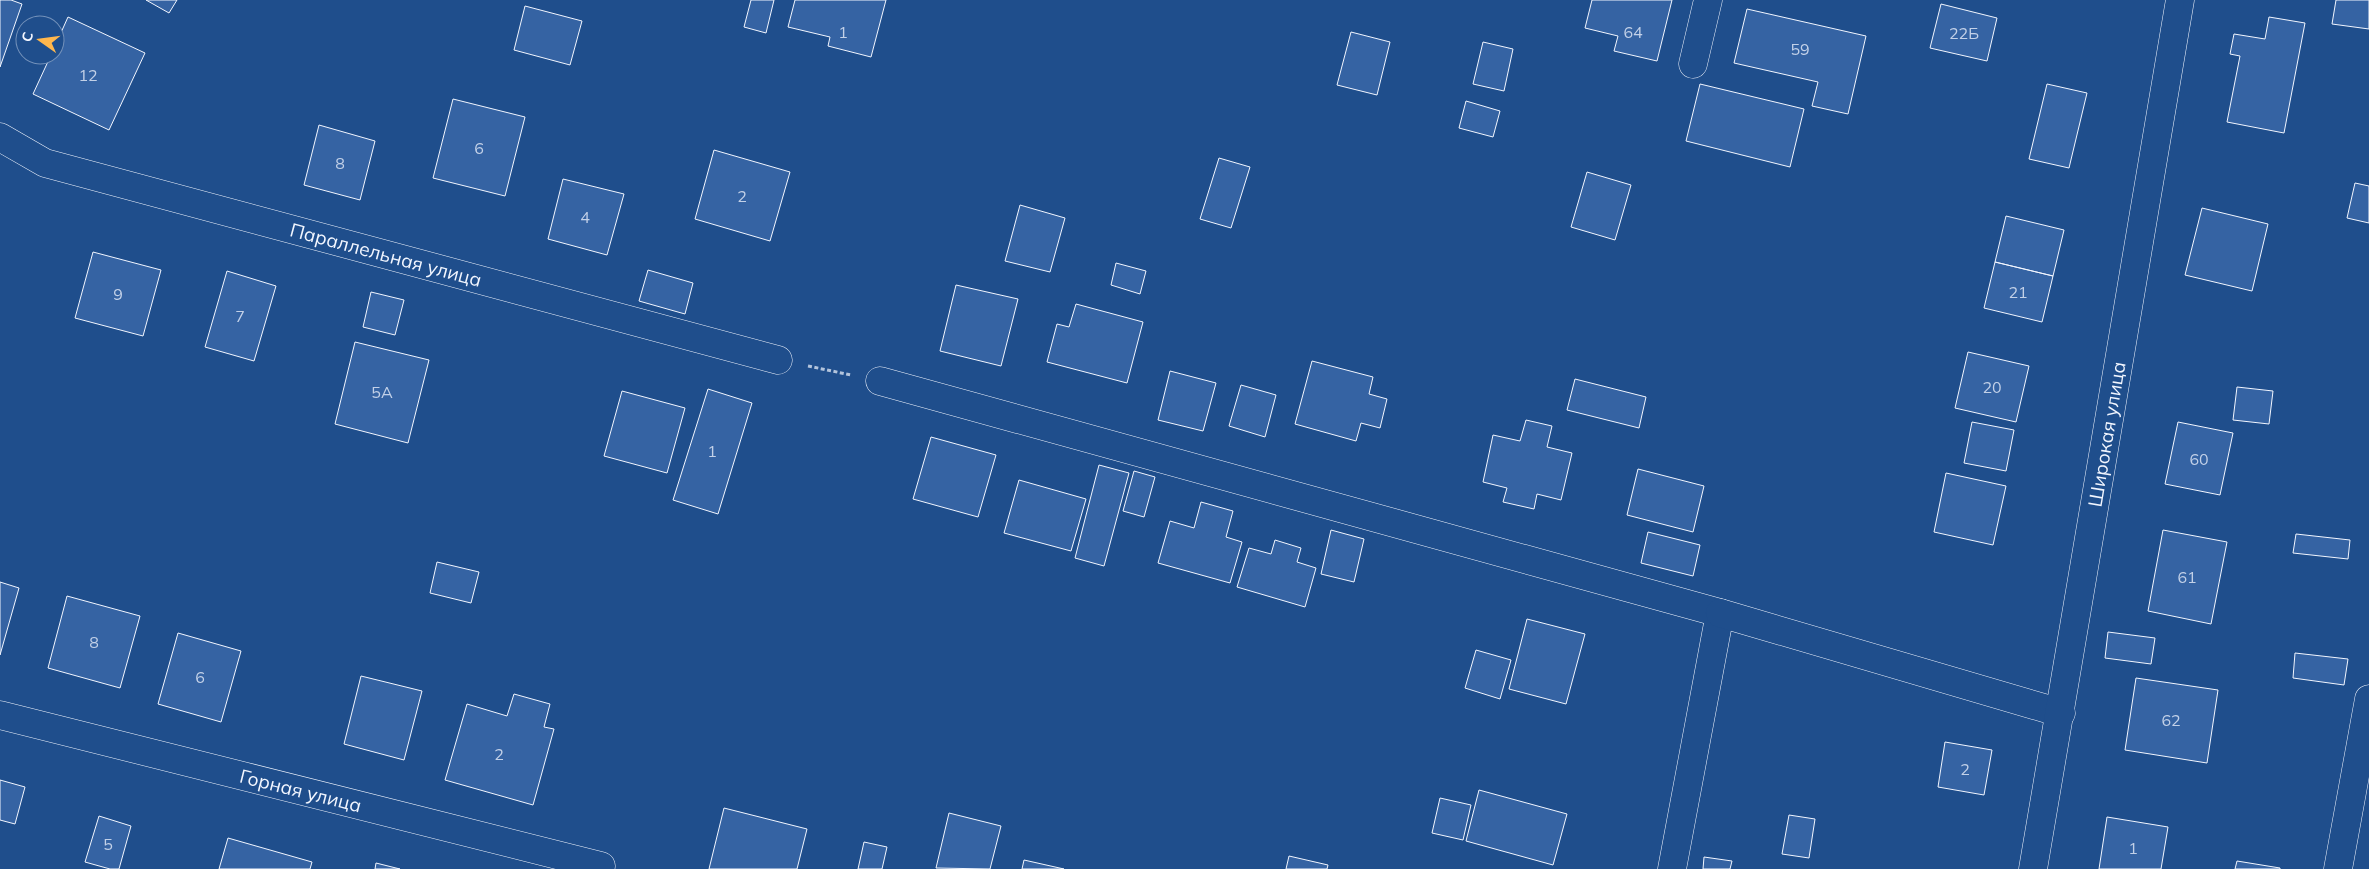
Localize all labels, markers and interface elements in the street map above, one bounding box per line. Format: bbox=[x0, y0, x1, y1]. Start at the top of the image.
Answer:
north arrow bbox=[15, 15, 65, 65]
house number: 1 bbox=[838, 22, 848, 42]
house number: 64 bbox=[1623, 22, 1643, 42]
house number: 22Б bbox=[1949, 23, 1979, 43]
text: С bbox=[17, 30, 37, 44]
house number: 59 bbox=[1790, 39, 1810, 59]
house number: 12 bbox=[78, 65, 98, 85]
house number: 6 bbox=[474, 138, 484, 158]
house number: 8 bbox=[335, 153, 345, 173]
house number: 2 bbox=[737, 186, 747, 206]
house number: 4 bbox=[580, 207, 590, 227]
street label: Параллельная улица bbox=[287, 217, 484, 292]
house number: 21 bbox=[2008, 282, 2028, 302]
house number: 9 bbox=[113, 284, 123, 304]
house number: 7 bbox=[235, 306, 245, 326]
street label: Широкая улица bbox=[2082, 360, 2131, 509]
house number: 20 bbox=[1982, 377, 2002, 397]
house number: 5А bbox=[371, 382, 393, 402]
house number: 1 bbox=[707, 441, 717, 461]
house number: 60 bbox=[2189, 449, 2209, 469]
house number: 61 bbox=[2177, 567, 2197, 587]
house number: 8 bbox=[89, 632, 99, 652]
house number: 6 bbox=[195, 667, 205, 687]
house number: 62 bbox=[2161, 710, 2181, 730]
house number: 2 bbox=[494, 744, 504, 764]
house number: 2 bbox=[1960, 759, 1970, 779]
street label: Горная улица bbox=[237, 764, 364, 817]
house number: 5 bbox=[103, 834, 113, 854]
house number: 1 bbox=[2128, 838, 2138, 858]

